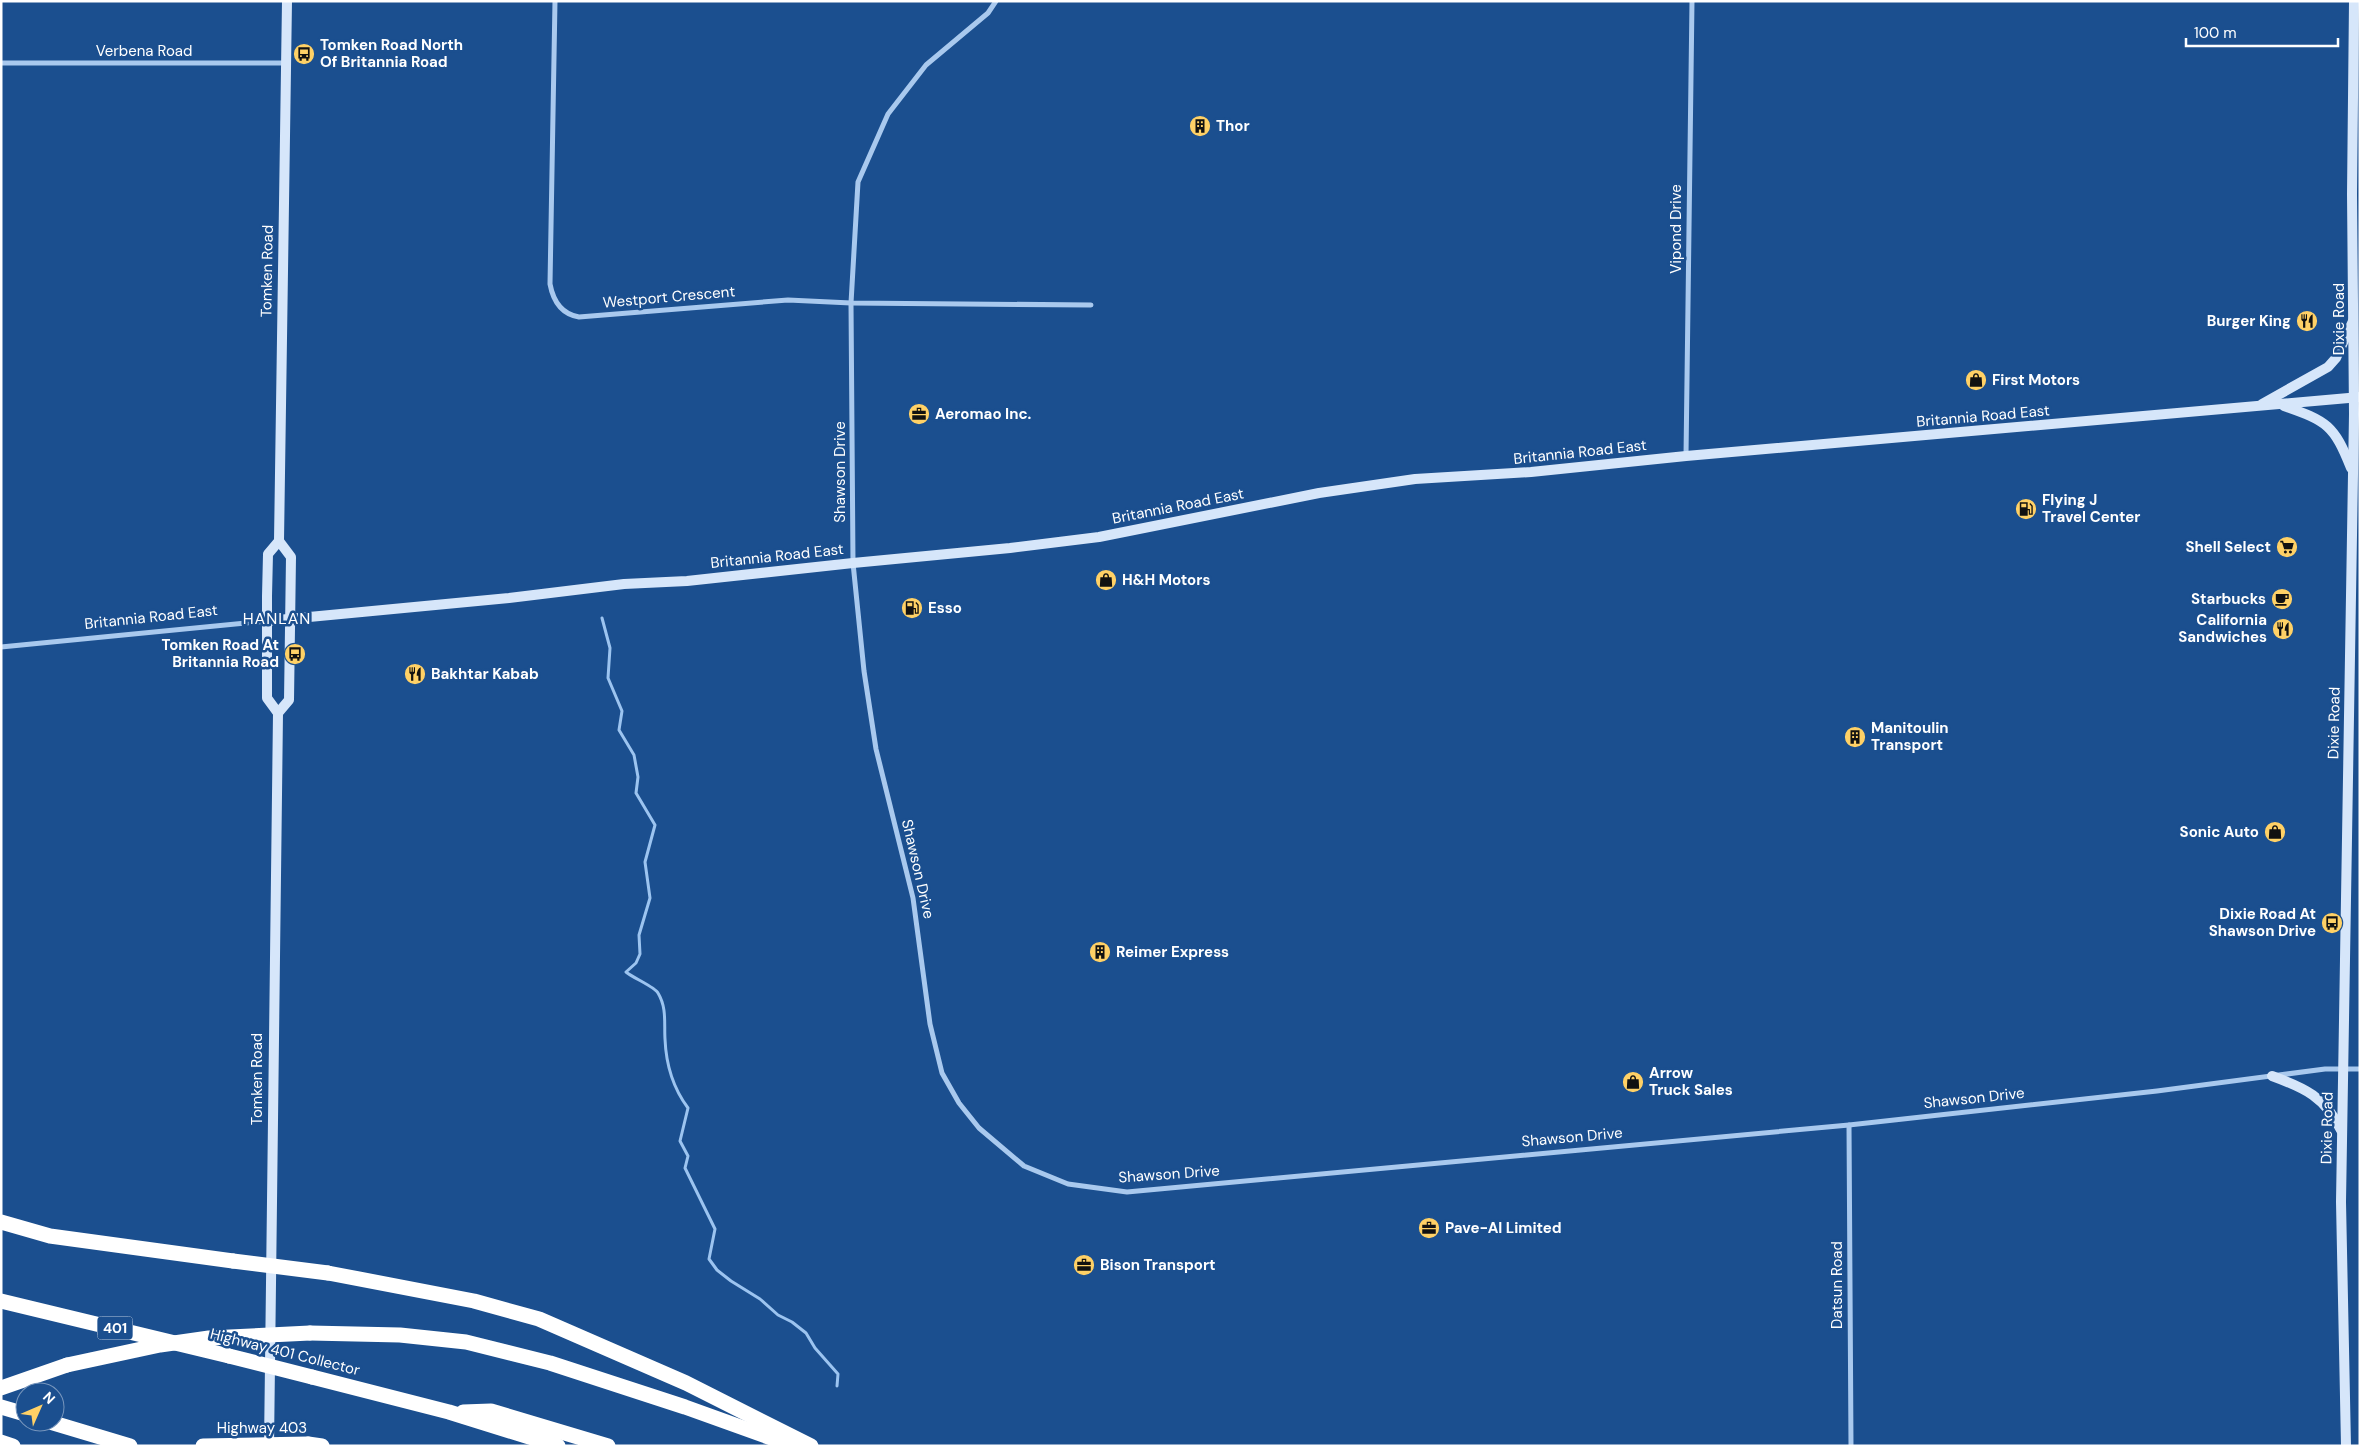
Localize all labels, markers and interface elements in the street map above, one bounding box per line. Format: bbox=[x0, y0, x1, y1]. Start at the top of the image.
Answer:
scale bar bbox=[2186, 15, 2338, 47]
text: 100 m bbox=[2194, 23, 2237, 43]
place label: Tomken Road North Of Britannia Road bbox=[320, 35, 463, 72]
street label: Verbena Road bbox=[96, 41, 192, 61]
bus stop icon: Tomken Road North Of Britannia Road bbox=[292, 42, 316, 66]
building icon: Thor bbox=[1188, 114, 1212, 138]
place label: Thor bbox=[1216, 116, 1250, 136]
street label: Vipond Drive bbox=[1666, 184, 1686, 274]
street label: Tomken Road bbox=[256, 225, 278, 317]
street label: Westport Crescent bbox=[602, 281, 736, 313]
street label: Dixie Road bbox=[2329, 283, 2349, 355]
restaurant icon: Burger King bbox=[2295, 309, 2319, 333]
place label: Burger King bbox=[2207, 311, 2291, 331]
shop icon: First Motors bbox=[1964, 368, 1988, 392]
place label: First Motors bbox=[1992, 370, 2080, 390]
street label: Britannia Road East bbox=[1915, 400, 2051, 432]
office icon: Aeromao Inc. bbox=[907, 402, 931, 426]
place label: Aeromao Inc. bbox=[935, 404, 1032, 424]
street label: Shawson Drive bbox=[830, 421, 850, 523]
street label: Britannia Road East bbox=[1512, 435, 1648, 469]
street label: Britannia Road East bbox=[1110, 483, 1246, 529]
place label: Flying J Travel Center bbox=[2042, 490, 2140, 527]
fuel station icon: Flying J Travel Center bbox=[2014, 497, 2038, 521]
supermarket icon: Shell Select bbox=[2275, 535, 2299, 559]
place label: Shell Select bbox=[2185, 537, 2271, 557]
street label: Britannia Road East bbox=[709, 539, 845, 573]
shop icon: H&H Motors bbox=[1094, 568, 1118, 592]
place label: H&H Motors bbox=[1122, 570, 1210, 590]
cafe icon: Starbucks bbox=[2270, 587, 2294, 611]
place label: Starbucks bbox=[2191, 589, 2266, 609]
fuel station icon: Esso bbox=[900, 596, 924, 620]
place label: Esso bbox=[928, 598, 962, 618]
street label: Britannia Road East bbox=[83, 600, 219, 634]
district label: HANLAN bbox=[243, 608, 311, 629]
place label: California Sandwiches bbox=[2178, 610, 2267, 647]
restaurant icon: California Sandwiches bbox=[2271, 617, 2295, 641]
place label: Tomken Road At Britannia Road bbox=[162, 635, 279, 672]
bus stop icon: Tomken Road At Britannia Road bbox=[283, 642, 307, 666]
restaurant icon: Bakhtar Kabab bbox=[403, 662, 427, 686]
place label: Bakhtar Kabab bbox=[431, 664, 539, 684]
street label: Dixie Road bbox=[2323, 687, 2345, 759]
place label: Manitoulin Transport bbox=[1871, 718, 1949, 755]
building icon: Manitoulin Transport bbox=[1843, 725, 1867, 749]
street label: Shawson Drive bbox=[897, 817, 939, 921]
shop icon: Sonic Auto bbox=[2263, 820, 2287, 844]
place label: Sonic Auto bbox=[2180, 822, 2259, 842]
place label: Dixie Road At Shawson Drive bbox=[2209, 904, 2316, 941]
bus stop icon: Dixie Road At Shawson Drive bbox=[2320, 911, 2344, 935]
building icon: Reimer Express bbox=[1088, 940, 1112, 964]
place label: Reimer Express bbox=[1116, 942, 1229, 962]
street label: Tomken Road bbox=[247, 1033, 267, 1125]
place label: Arrow Truck Sales bbox=[1649, 1063, 1733, 1100]
shop icon: Arrow Truck Sales bbox=[1621, 1070, 1645, 1094]
street label: Shawson Drive bbox=[1923, 1083, 2025, 1113]
street label: Dixie Road bbox=[2316, 1092, 2338, 1164]
street label: Shawson Drive bbox=[1521, 1123, 1623, 1151]
street label: Shawson Drive bbox=[1118, 1160, 1220, 1188]
office icon: Pave-Al Limited bbox=[1417, 1216, 1441, 1240]
place label: Pave-Al Limited bbox=[1445, 1218, 1562, 1238]
street label: Datsun Road bbox=[1827, 1241, 1847, 1329]
office icon: Bison Transport bbox=[1072, 1253, 1096, 1277]
place label: Bison Transport bbox=[1100, 1255, 1216, 1275]
road number: 401 bbox=[98, 1316, 132, 1340]
street label: Highway 401 Collector bbox=[208, 1324, 362, 1380]
north arrow bbox=[15, 1382, 65, 1432]
text: N bbox=[39, 1388, 59, 1408]
street label: Highway 403 bbox=[217, 1418, 307, 1438]

